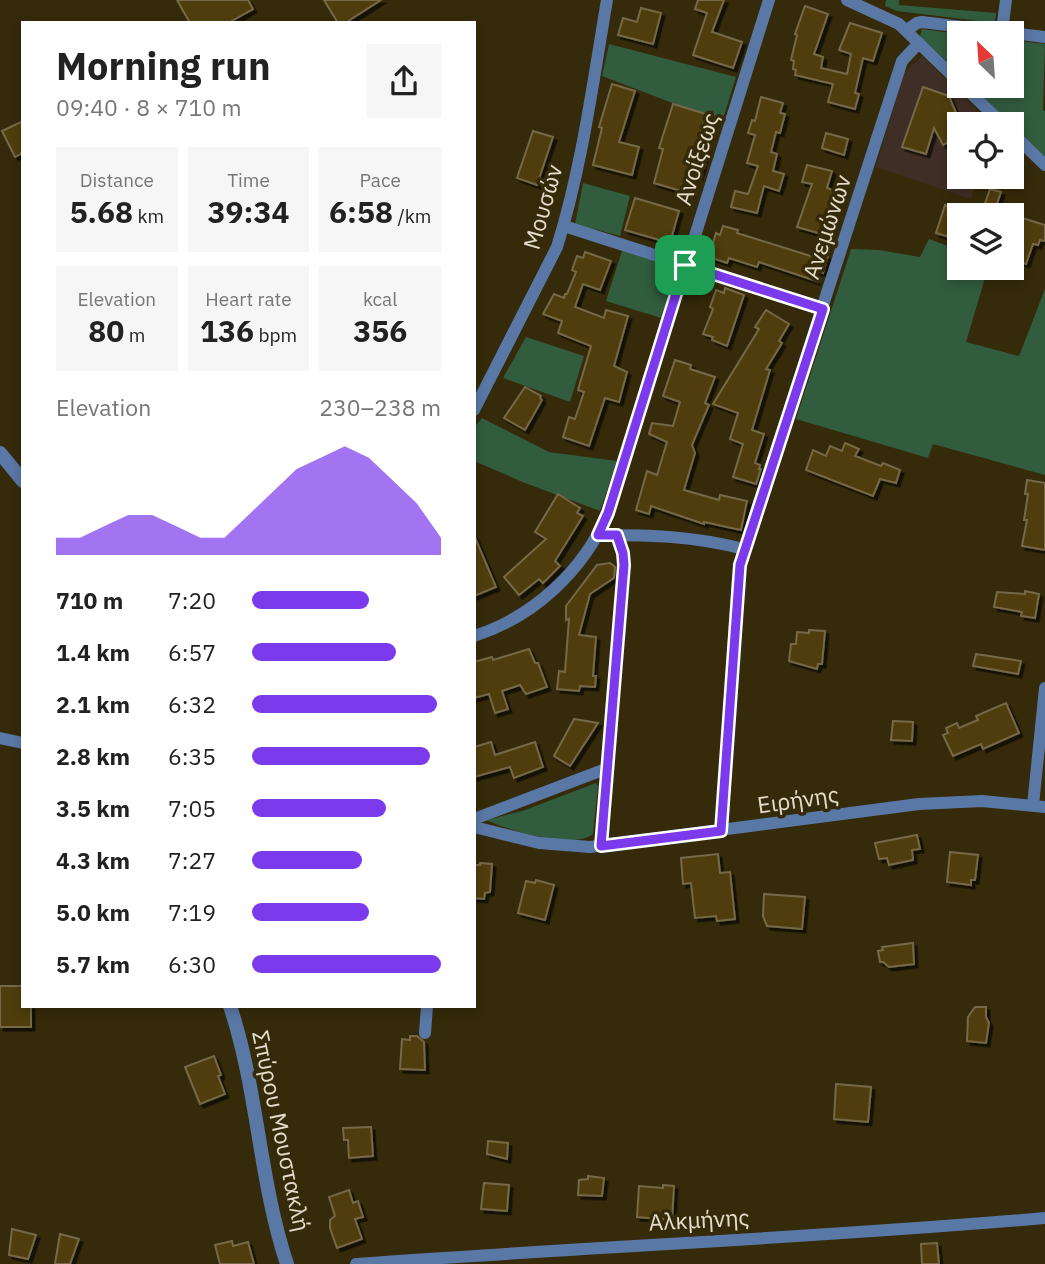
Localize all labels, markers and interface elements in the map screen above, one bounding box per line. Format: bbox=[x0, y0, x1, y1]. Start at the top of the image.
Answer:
north arrow bbox=[947, 21, 1024, 98]
map controls bbox=[947, 21, 1024, 280]
text: Morning run bbox=[56, 41, 271, 90]
button: share bbox=[367, 44, 441, 118]
text: 09:40 · 8 × 710 m bbox=[56, 92, 242, 122]
street label: Ανοίξεως bbox=[667, 109, 725, 209]
button: locate bbox=[947, 112, 1024, 189]
street label: Μουσών bbox=[516, 161, 568, 253]
text: Distance bbox=[80, 168, 154, 192]
text: Time bbox=[227, 168, 270, 192]
text: Pace bbox=[359, 168, 401, 192]
street label: Ανεμώνων bbox=[795, 170, 857, 283]
text: 5.68 bbox=[70, 192, 133, 231]
text: 39:34 bbox=[208, 192, 289, 231]
text: 6:58 bbox=[329, 192, 393, 231]
button: layers bbox=[947, 203, 1024, 280]
text: km bbox=[133, 204, 164, 228]
text: /km bbox=[393, 204, 431, 228]
pin bbox=[655, 235, 715, 295]
icon: arrive bbox=[666, 246, 704, 284]
text: Elevation bbox=[77, 287, 156, 311]
text: Heart rate bbox=[205, 287, 292, 311]
text: kcal bbox=[363, 287, 397, 311]
text: 80 bbox=[88, 311, 124, 350]
text: 136 bbox=[200, 311, 254, 350]
text: 356 bbox=[353, 311, 407, 350]
text: m bbox=[124, 323, 145, 347]
text: bpm bbox=[254, 323, 297, 347]
text: Elevation bbox=[56, 392, 151, 422]
text: 230–238 m bbox=[319, 392, 441, 422]
text: 710 m bbox=[56, 585, 123, 615]
text: 7:20 bbox=[168, 585, 216, 615]
text: 1.4 km bbox=[56, 637, 130, 667]
text: 6:57 bbox=[168, 637, 216, 667]
text: 2.1 km bbox=[56, 689, 130, 719]
text: 6:32 bbox=[168, 689, 216, 719]
text: 2.8 km bbox=[56, 741, 130, 771]
text: 6:35 bbox=[168, 741, 216, 771]
street label: Ειρήνης bbox=[755, 778, 840, 820]
text: 3.5 km bbox=[56, 793, 130, 823]
text: 7:05 bbox=[168, 793, 216, 823]
text: 4.3 km bbox=[56, 845, 130, 875]
text: 7:27 bbox=[168, 845, 216, 875]
text: 5.0 km bbox=[56, 897, 130, 927]
text: 7:19 bbox=[168, 897, 216, 927]
text: 5.7 km bbox=[56, 949, 130, 979]
text: 6:30 bbox=[168, 949, 216, 979]
street label: Σπύρου Μουστακλή bbox=[246, 1028, 318, 1234]
street label: Αλκμήνης bbox=[648, 1201, 750, 1237]

